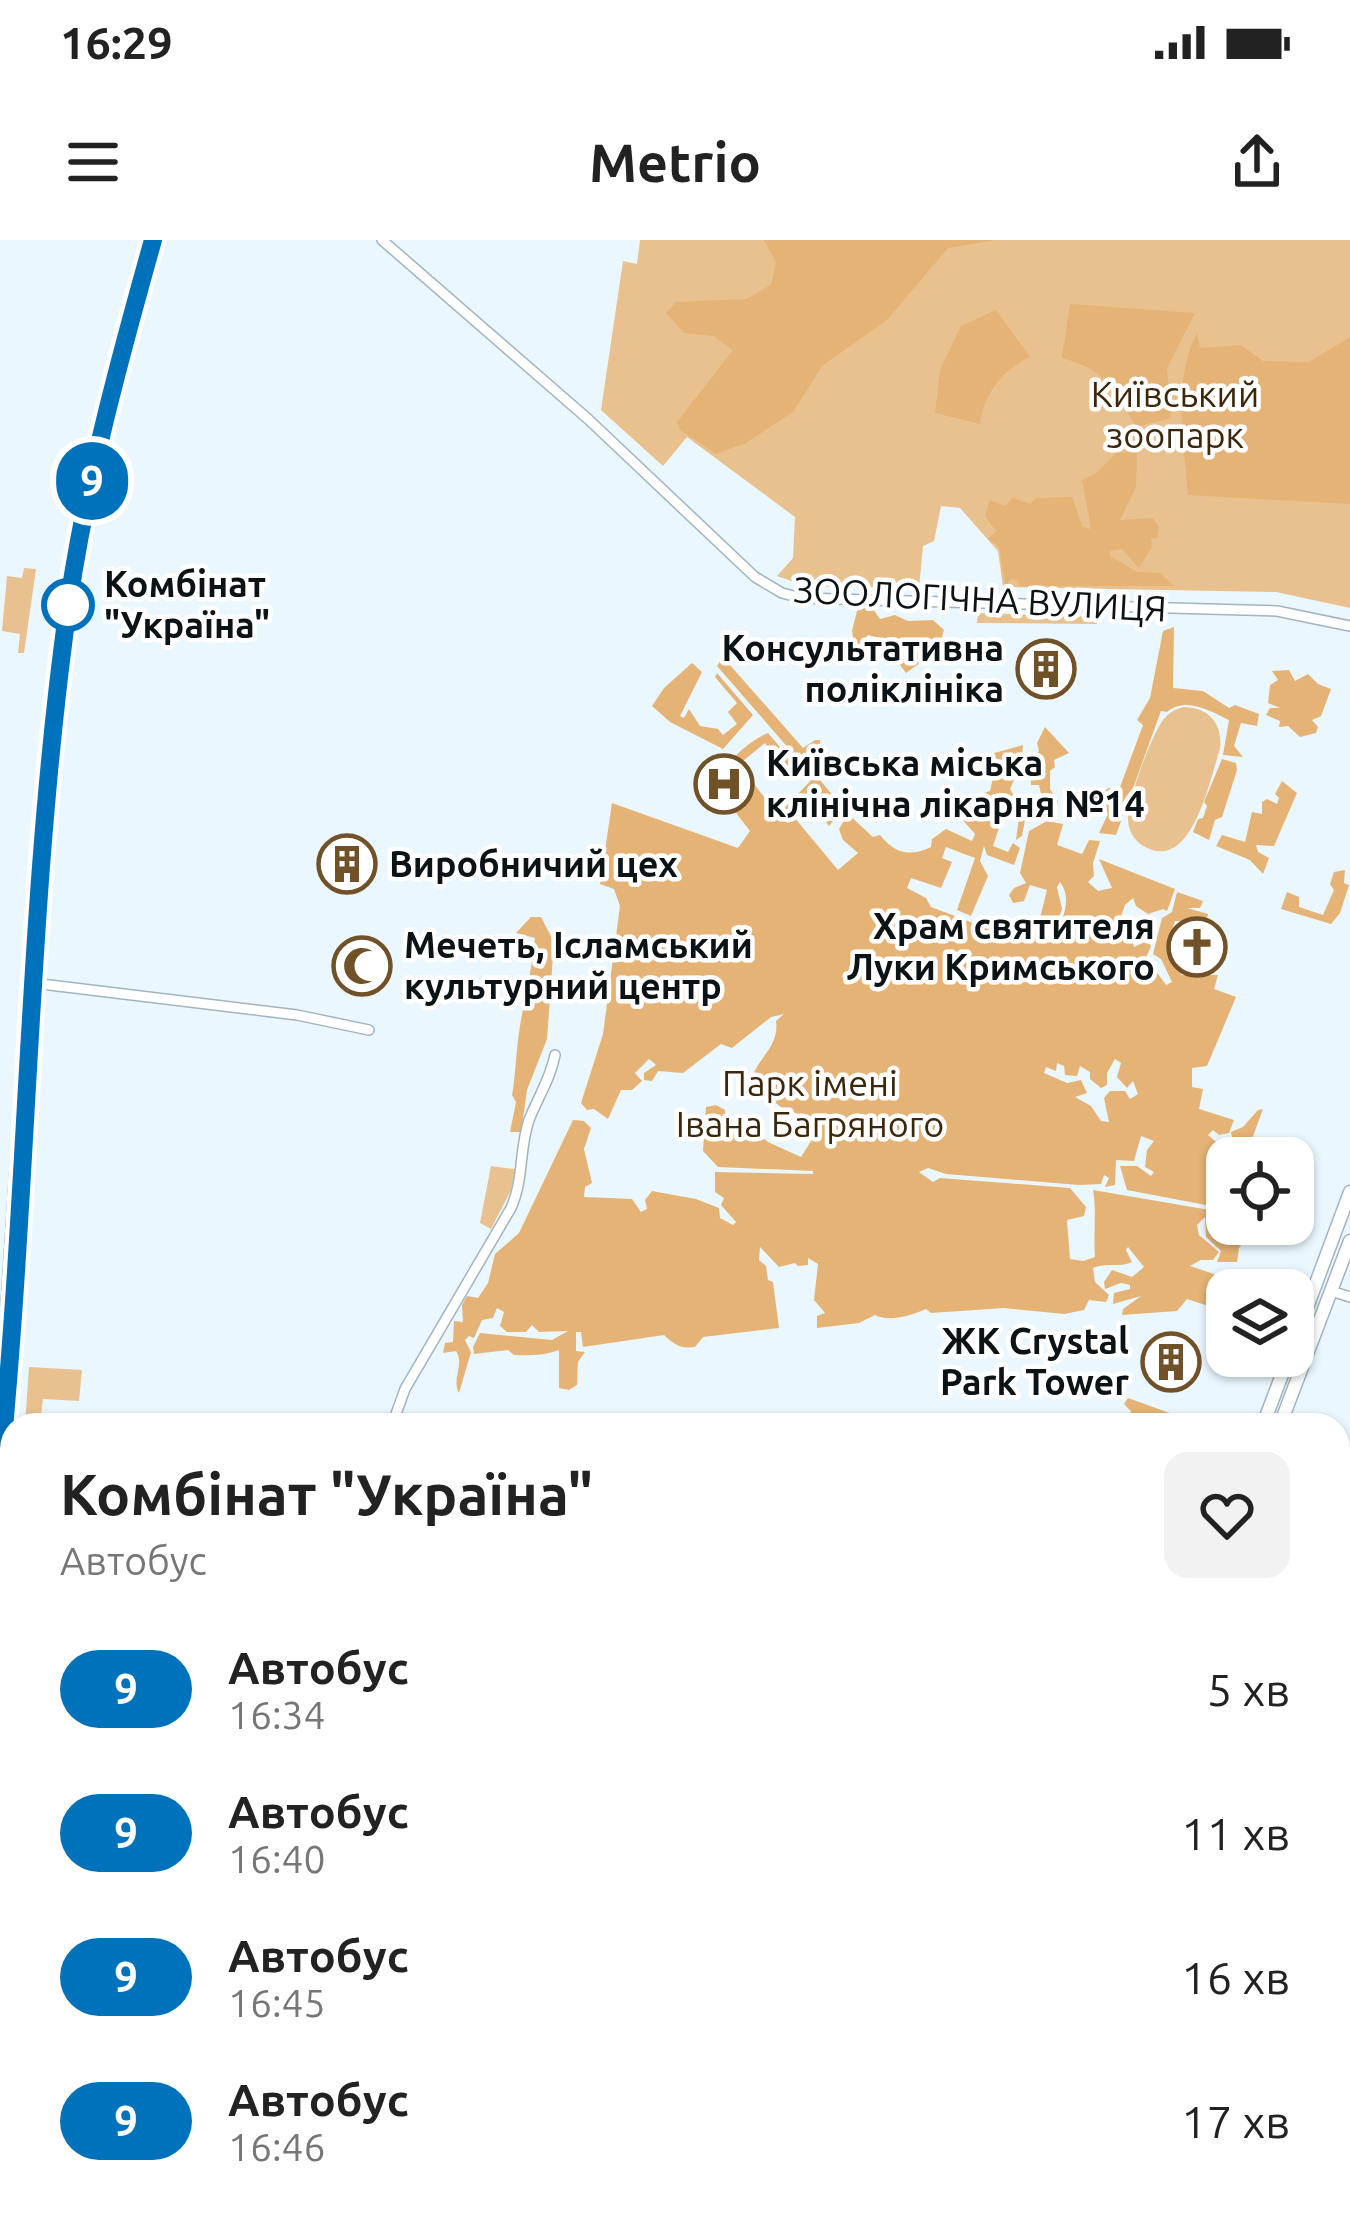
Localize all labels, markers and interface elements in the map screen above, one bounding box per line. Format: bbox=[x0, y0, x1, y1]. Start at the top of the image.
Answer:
text: 16:29 bbox=[60, 17, 173, 68]
icon: menu bbox=[60, 129, 126, 195]
icon: share bbox=[1224, 129, 1290, 195]
text: Metrio bbox=[589, 132, 761, 192]
park label: Київський зоопарк bbox=[1091, 373, 1259, 455]
line badge: 9 bbox=[53, 442, 131, 520]
text: 9 bbox=[80, 457, 104, 504]
place label: Комбінат "Україна" bbox=[104, 563, 270, 645]
street label: ЗООЛОГІЧНА ВУЛИЦЯ bbox=[792, 568, 1168, 629]
marker: Комбінат "Україна" bbox=[43, 580, 93, 630]
place label: Консультативна поліклініка bbox=[721, 627, 1004, 709]
building icon: Консультативна поліклініка bbox=[1015, 638, 1077, 700]
place label: Київська міська клінічна лікарня №14 bbox=[766, 742, 1145, 824]
hospital icon: Київська міська клінічна лікарня №14 bbox=[693, 753, 755, 815]
building icon: Виробничий цех bbox=[316, 833, 378, 895]
place label: Виробничий цех bbox=[389, 843, 678, 884]
place label: Храм святителя Луки Кримського bbox=[847, 905, 1155, 987]
church icon: Храм святителя Луки Кримського bbox=[1166, 916, 1228, 978]
place label: Мечеть, Ісламський культурний центр bbox=[404, 924, 753, 1006]
mosque icon: Мечеть, Ісламський культурний центр bbox=[331, 935, 393, 997]
park label: Парк імені Івана Багряного bbox=[676, 1062, 944, 1144]
map controls bbox=[1206, 1137, 1314, 1377]
button: locate bbox=[1206, 1137, 1314, 1245]
button: layers bbox=[1206, 1269, 1314, 1377]
place label: ЖК Crystal Park Tower bbox=[940, 1320, 1129, 1402]
building icon: ЖК Crystal Park Tower bbox=[1140, 1331, 1202, 1393]
button: heart bbox=[1164, 1452, 1290, 1578]
text: Комбінат "Україна" bbox=[60, 1462, 593, 1526]
text: Автобус bbox=[60, 1539, 207, 1582]
text: Автобус bbox=[228, 1642, 409, 1693]
text: 5 хв bbox=[1207, 1664, 1290, 1715]
text: 9 bbox=[114, 1665, 138, 1712]
text: 16:34 bbox=[228, 1693, 326, 1736]
text: Автобус bbox=[228, 1786, 409, 1837]
text: 11 хв bbox=[1181, 1808, 1290, 1859]
text: 9 bbox=[114, 1809, 138, 1856]
text: 16:40 bbox=[228, 1837, 326, 1880]
text: Автобус bbox=[228, 1930, 409, 1981]
text: 16 хв bbox=[1181, 1952, 1290, 2003]
text: 9 bbox=[114, 1953, 138, 2000]
text: 16:45 bbox=[228, 1981, 326, 2024]
text: Автобус bbox=[228, 2074, 409, 2125]
text: 17 хв bbox=[1181, 2096, 1290, 2147]
text: 9 bbox=[114, 2097, 138, 2144]
text: 16:46 bbox=[228, 2125, 326, 2168]

